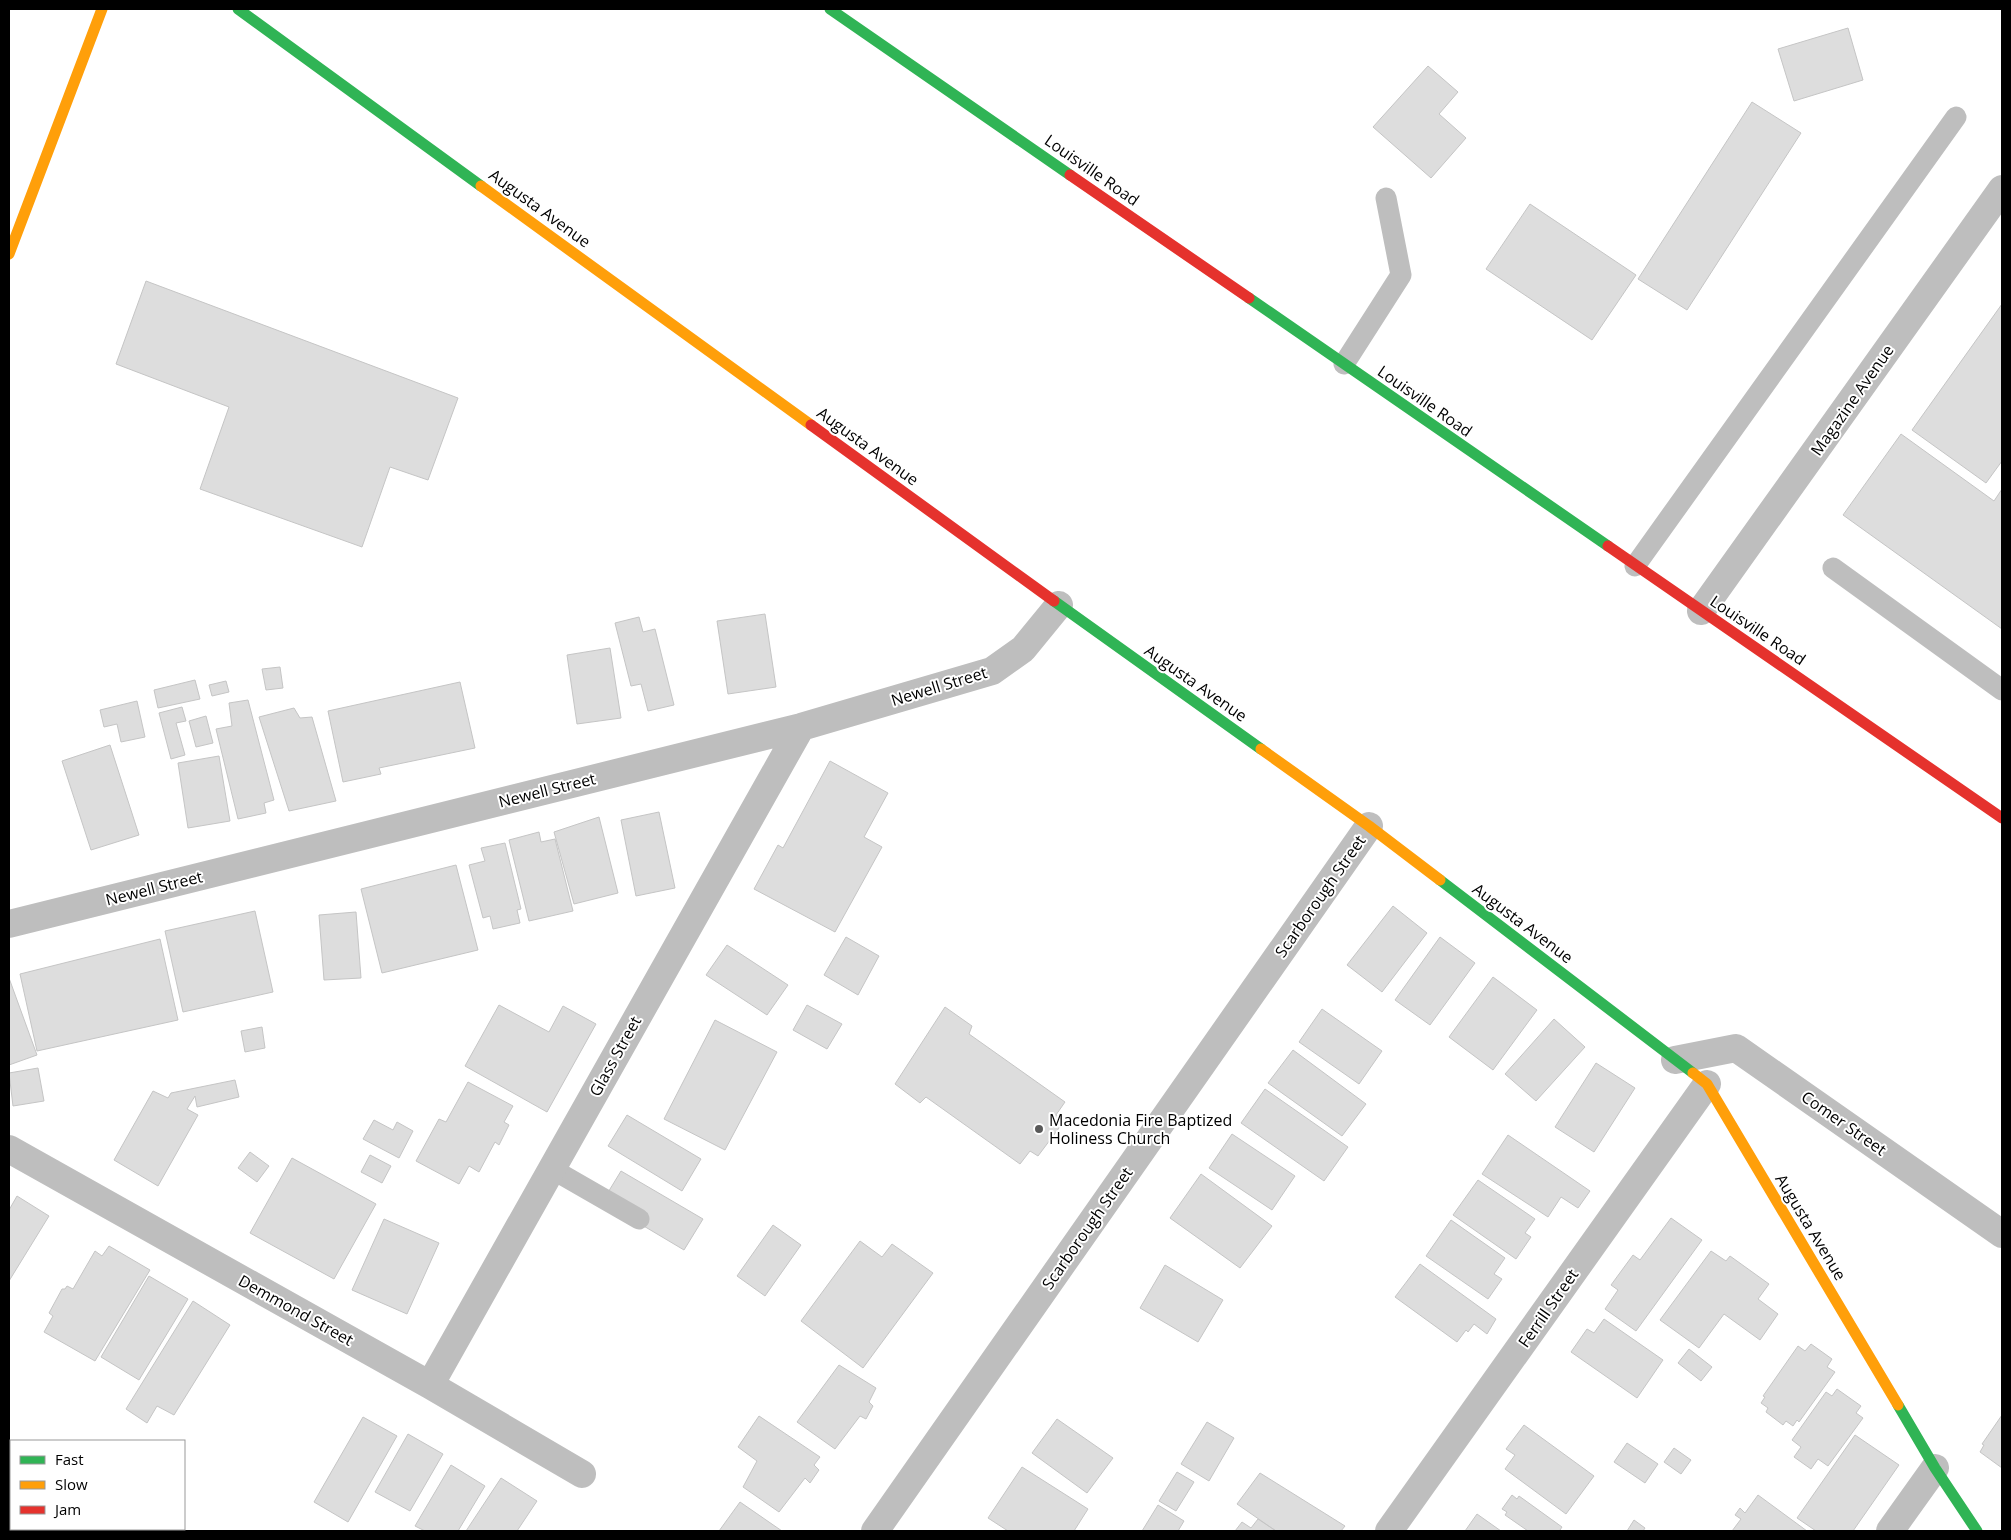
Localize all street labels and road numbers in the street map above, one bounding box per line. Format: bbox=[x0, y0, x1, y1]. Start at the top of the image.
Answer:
street label: Louisville Road bbox=[1040, 129, 1144, 211]
street label: Augusta Avenue bbox=[485, 164, 595, 252]
street label: Magazine Avenue bbox=[1805, 340, 1899, 460]
street label: Louisville Road bbox=[1373, 360, 1477, 442]
street label: Augusta Avenue bbox=[813, 402, 923, 490]
street label: Louisville Road bbox=[1706, 590, 1810, 670]
street label: Augusta Avenue bbox=[1140, 639, 1252, 727]
street label: Newell Street bbox=[888, 661, 990, 711]
street label: Newell Street bbox=[496, 767, 598, 813]
street label: Scarborough Street bbox=[1270, 830, 1371, 962]
street label: Newell Street bbox=[103, 865, 205, 911]
street label: Augusta Avenue bbox=[1468, 878, 1578, 968]
street label: Glass Street bbox=[584, 1012, 646, 1100]
street label: Comer Street bbox=[1797, 1086, 1891, 1161]
street label: Scarborough Street bbox=[1037, 1162, 1138, 1294]
street label: Augusta Avenue bbox=[1771, 1170, 1851, 1284]
street label: Ferrill Street bbox=[1513, 1264, 1583, 1352]
street label: Demmond Street bbox=[235, 1269, 358, 1351]

